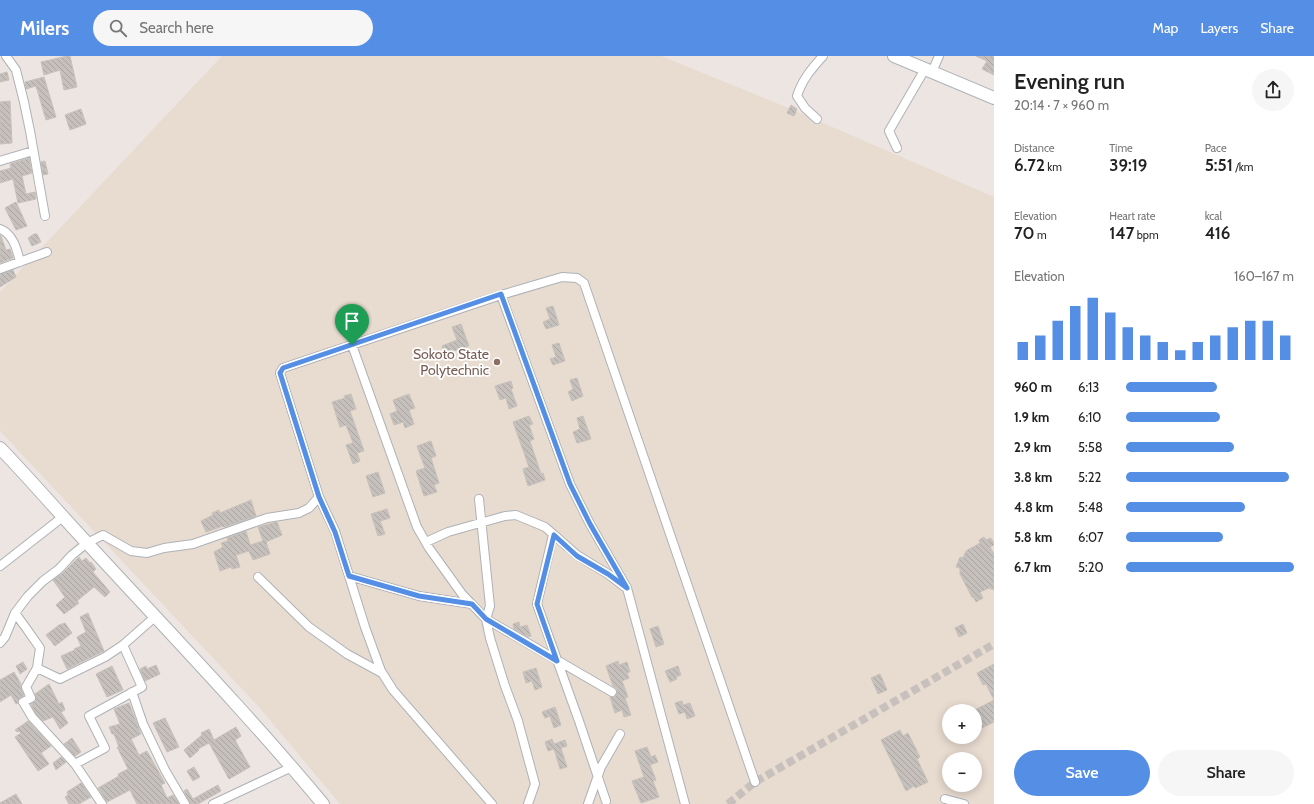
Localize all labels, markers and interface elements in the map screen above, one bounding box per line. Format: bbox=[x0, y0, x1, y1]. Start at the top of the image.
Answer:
search box bbox=[93, 10, 373, 46]
text: Milers bbox=[20, 17, 69, 40]
icon: search bbox=[107, 17, 129, 39]
text: Search here bbox=[139, 19, 214, 37]
text: Map bbox=[1153, 19, 1178, 37]
text: Layers bbox=[1200, 19, 1238, 37]
text: Share bbox=[1260, 19, 1294, 37]
text: Evening run bbox=[1014, 68, 1125, 95]
button: share bbox=[1252, 69, 1294, 111]
text: 20:14 · 7 × 960 m bbox=[1014, 97, 1109, 113]
text: Distance bbox=[1014, 141, 1055, 155]
text: Time bbox=[1109, 141, 1133, 155]
text: Pace bbox=[1205, 141, 1227, 155]
text: 6.72 bbox=[1014, 155, 1045, 175]
text: 39:19 bbox=[1109, 155, 1147, 175]
text: 5:51 bbox=[1205, 155, 1233, 175]
text: km bbox=[1045, 160, 1062, 174]
text: /km bbox=[1233, 160, 1253, 174]
text: Elevation bbox=[1014, 209, 1057, 223]
text: Heart rate bbox=[1109, 209, 1155, 223]
text: kcal bbox=[1205, 209, 1222, 223]
text: 70 bbox=[1014, 223, 1034, 243]
text: 147 bbox=[1109, 223, 1134, 243]
text: 416 bbox=[1205, 223, 1230, 243]
text: m bbox=[1034, 228, 1047, 242]
text: bpm bbox=[1134, 228, 1159, 242]
text: Elevation bbox=[1014, 268, 1065, 284]
text: 160–167 m bbox=[1234, 268, 1294, 284]
pin bbox=[335, 304, 369, 345]
icon: arrive bbox=[341, 310, 363, 332]
place label: Sokoto State Polytechnic bbox=[413, 345, 489, 379]
marker: Sokoto State Polytechnic bbox=[492, 357, 502, 367]
text: 960 m bbox=[1014, 379, 1052, 395]
text: 6:13 bbox=[1078, 379, 1099, 395]
text: 1.9 km bbox=[1014, 409, 1049, 425]
text: 6:10 bbox=[1078, 409, 1101, 425]
text: 2.9 km bbox=[1014, 439, 1051, 455]
text: 5:58 bbox=[1078, 439, 1103, 455]
text: 3.8 km bbox=[1014, 469, 1052, 485]
text: 5:22 bbox=[1078, 469, 1101, 485]
text: 4.8 km bbox=[1014, 499, 1053, 515]
text: 5:48 bbox=[1078, 499, 1103, 515]
text: 5.8 km bbox=[1014, 529, 1052, 545]
text: 6:07 bbox=[1078, 529, 1104, 545]
text: 6.7 km bbox=[1014, 559, 1051, 575]
text: 5:20 bbox=[1078, 559, 1104, 575]
map controls bbox=[942, 704, 982, 792]
button: + bbox=[942, 704, 982, 744]
button: Save bbox=[1014, 750, 1150, 796]
button: Share bbox=[1158, 750, 1294, 796]
button: − bbox=[942, 752, 982, 792]

